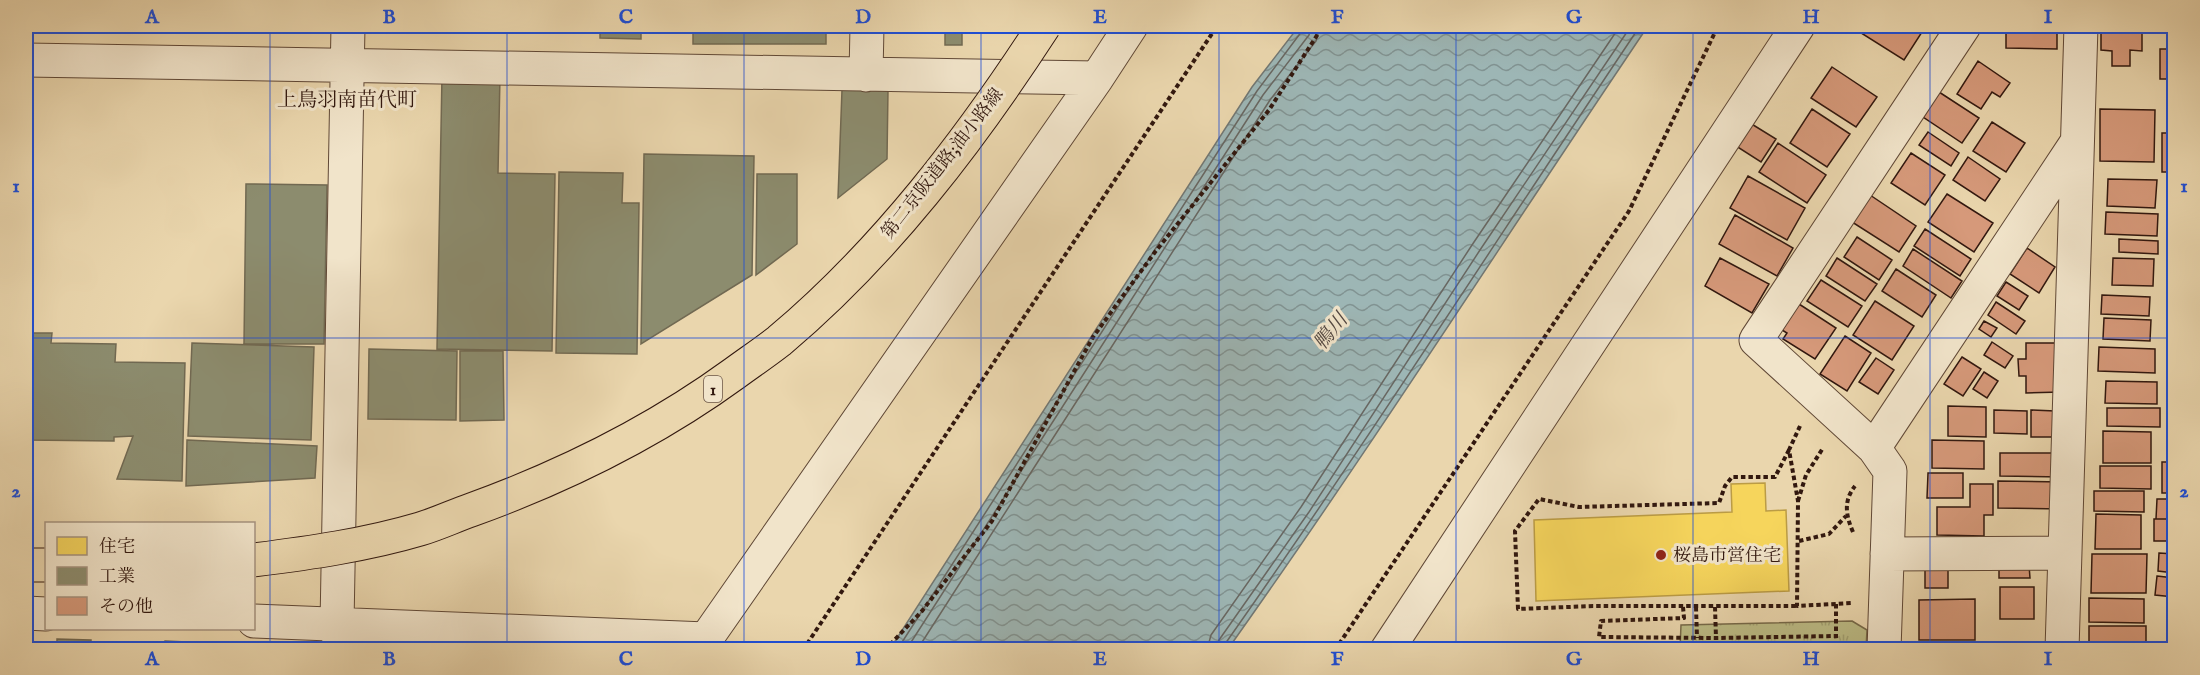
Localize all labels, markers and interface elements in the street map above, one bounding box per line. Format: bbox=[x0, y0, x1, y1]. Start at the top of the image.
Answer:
text: A bbox=[144, 5, 160, 30]
text: B bbox=[382, 5, 396, 30]
text: C bbox=[619, 5, 633, 30]
text: D bbox=[855, 5, 871, 30]
text: E bbox=[1093, 5, 1107, 30]
text: F bbox=[1331, 5, 1344, 30]
text: G bbox=[1566, 5, 1583, 30]
text: H bbox=[1802, 5, 1820, 30]
text: I bbox=[2044, 5, 2053, 30]
street label: 第二京阪道路;油小路線 bbox=[877, 84, 1009, 244]
district label: 上鳥羽南苗代町 bbox=[277, 88, 417, 113]
text: 1 bbox=[12, 174, 20, 199]
text: 1 bbox=[2180, 174, 2188, 199]
water label: 鴨川 bbox=[1309, 307, 1355, 355]
road number: 1 bbox=[704, 376, 722, 402]
text: 2 bbox=[11, 479, 21, 504]
text: 2 bbox=[2179, 479, 2189, 504]
legend bbox=[45, 522, 255, 630]
text: 住宅 bbox=[99, 536, 135, 559]
place label: 桜島市営住宅 bbox=[1673, 545, 1781, 568]
marker: 桜島市営住宅 bbox=[1654, 548, 1668, 562]
text: 工業 bbox=[99, 566, 135, 589]
text: その他 bbox=[99, 596, 153, 619]
text: A bbox=[144, 647, 160, 672]
text: B bbox=[382, 647, 396, 672]
text: C bbox=[619, 647, 633, 672]
text: D bbox=[855, 647, 871, 672]
text: E bbox=[1093, 647, 1107, 672]
text: F bbox=[1331, 647, 1344, 672]
text: G bbox=[1566, 647, 1583, 672]
text: H bbox=[1802, 647, 1820, 672]
text: I bbox=[2044, 647, 2053, 672]

